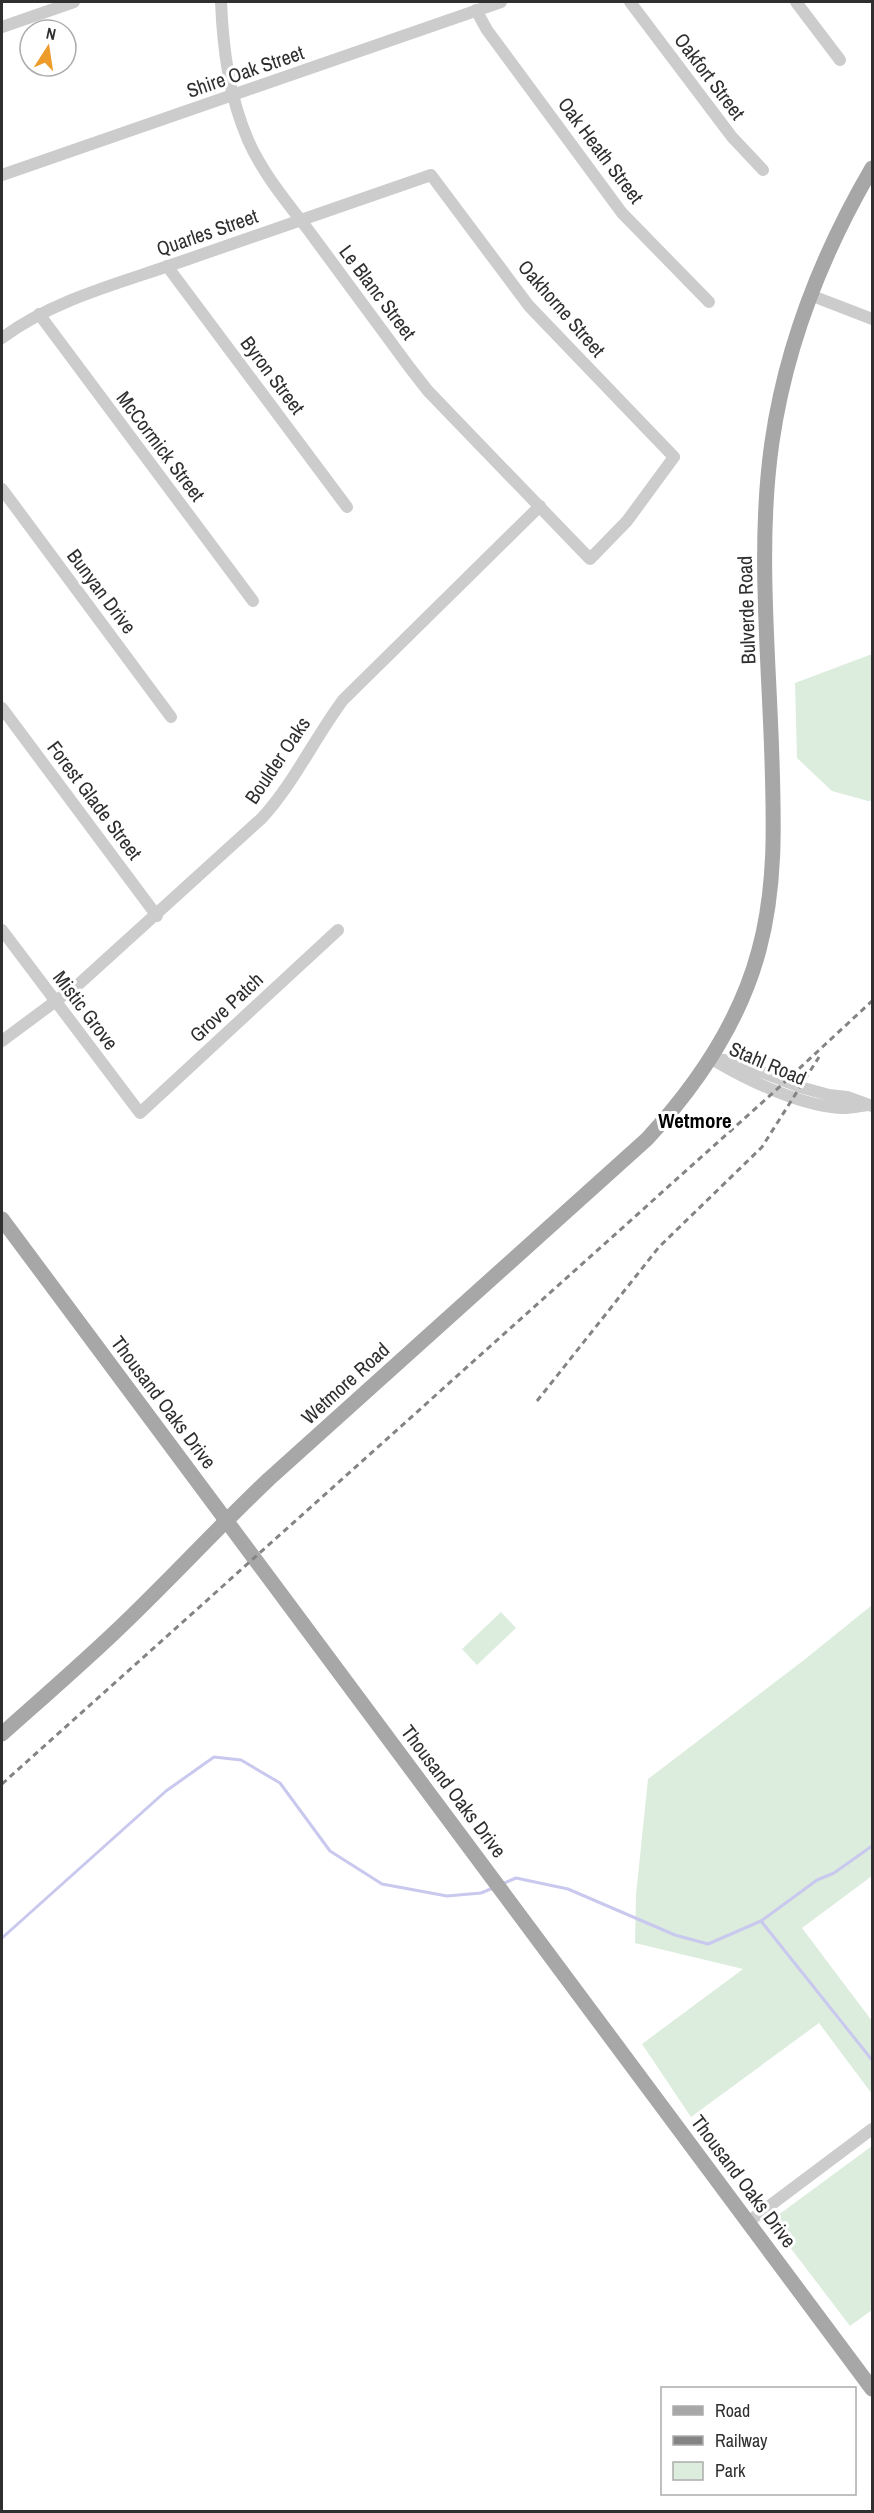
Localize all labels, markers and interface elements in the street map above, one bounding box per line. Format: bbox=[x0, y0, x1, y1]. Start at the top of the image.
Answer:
north arrow bbox=[18, 18, 78, 78]
text: N bbox=[44, 22, 58, 45]
street label: Oakfort Street bbox=[668, 27, 752, 125]
street label: Shire Oak Street bbox=[183, 38, 308, 104]
street label: Oak Heath Street bbox=[552, 91, 650, 209]
street label: Quarles Street bbox=[153, 202, 262, 262]
street label: Le Blanc Street bbox=[333, 239, 423, 345]
street label: Oakhorne Street bbox=[512, 254, 612, 363]
street label: Byron Street bbox=[235, 330, 311, 420]
street label: McCormick Street bbox=[111, 385, 212, 507]
street label: Bunyan Drive bbox=[61, 543, 143, 639]
street label: Bulverde Road bbox=[731, 555, 761, 665]
street label: Boulder Oaks bbox=[238, 711, 316, 809]
street label: Forest Glade Street bbox=[41, 735, 149, 865]
street label: Mistic Grove bbox=[47, 965, 125, 1055]
street label: Grove Patch bbox=[183, 966, 269, 1048]
street label: Stahl Road bbox=[725, 1035, 811, 1091]
district label: Wetmore bbox=[658, 1106, 732, 1135]
street label: Thousand Oaks Drive bbox=[105, 1330, 223, 1474]
street label: Wetmore Road bbox=[295, 1336, 395, 1430]
street label: Thousand Oaks Drive bbox=[395, 1719, 513, 1863]
street label: Thousand Oaks Drive bbox=[685, 2109, 803, 2253]
legend bbox=[661, 2387, 856, 2495]
text: Road bbox=[715, 2398, 750, 2423]
text: Railway bbox=[715, 2428, 768, 2453]
text: Park bbox=[715, 2458, 746, 2483]

